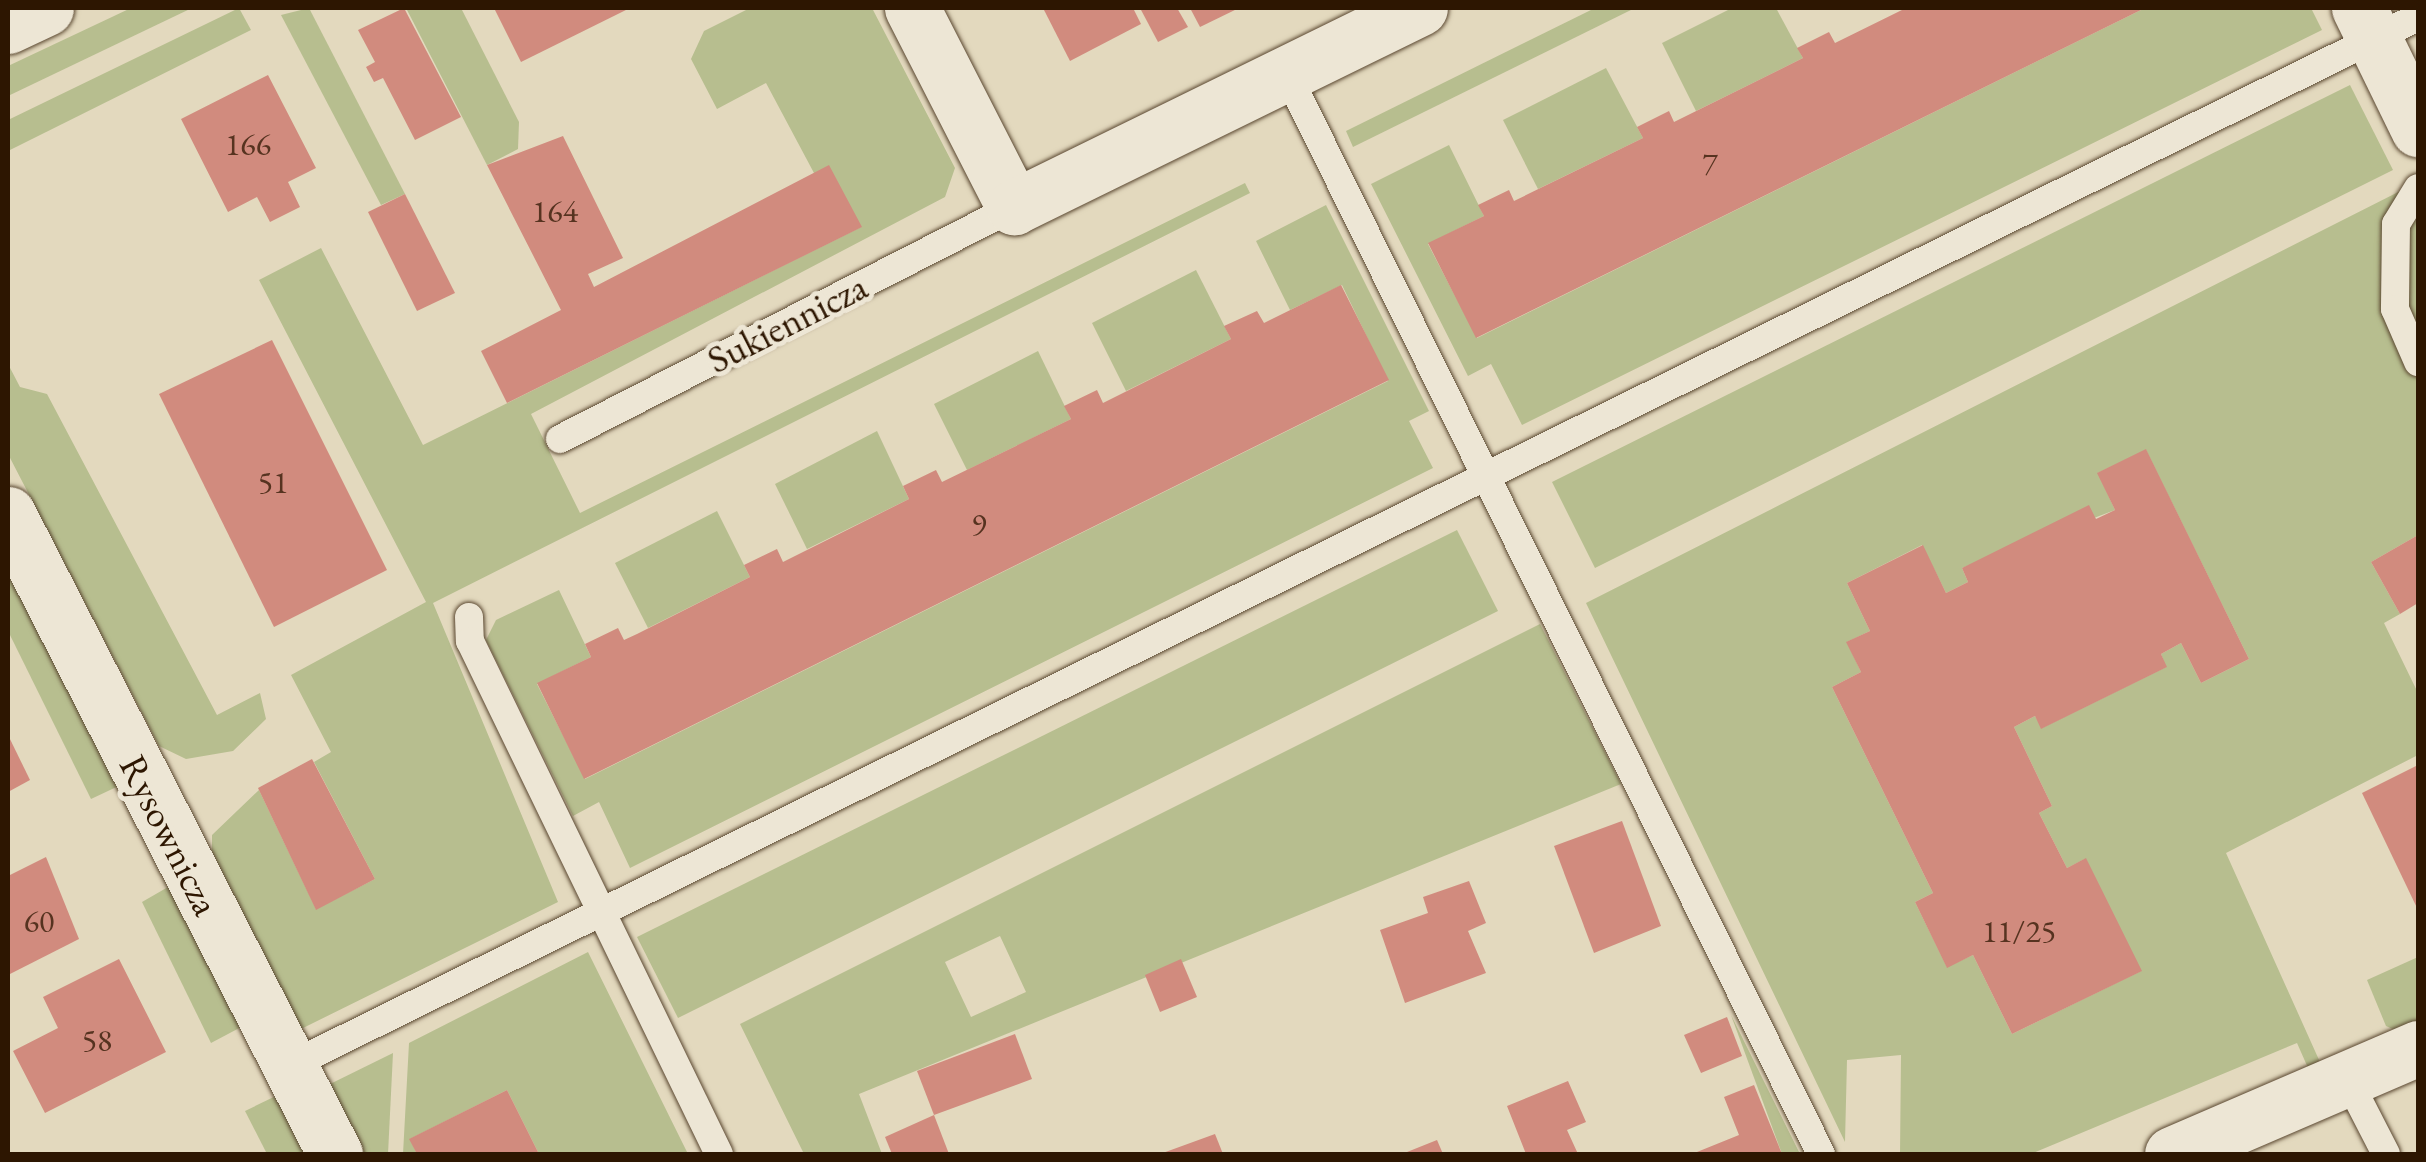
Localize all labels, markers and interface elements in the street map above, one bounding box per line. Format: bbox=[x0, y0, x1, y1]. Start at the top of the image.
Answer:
house number: 166 bbox=[225, 125, 271, 163]
house number: 7 bbox=[1702, 144, 1718, 182]
house number: 164 bbox=[532, 192, 578, 230]
street label: Sukiennicza bbox=[700, 263, 874, 383]
house number: 51 bbox=[258, 463, 288, 501]
house number: 9 bbox=[971, 505, 987, 543]
street label: Rysownicza bbox=[110, 747, 230, 923]
house number: 60 bbox=[24, 902, 54, 940]
house number: 11/25 bbox=[1982, 912, 2056, 950]
house number: 58 bbox=[82, 1021, 112, 1059]

